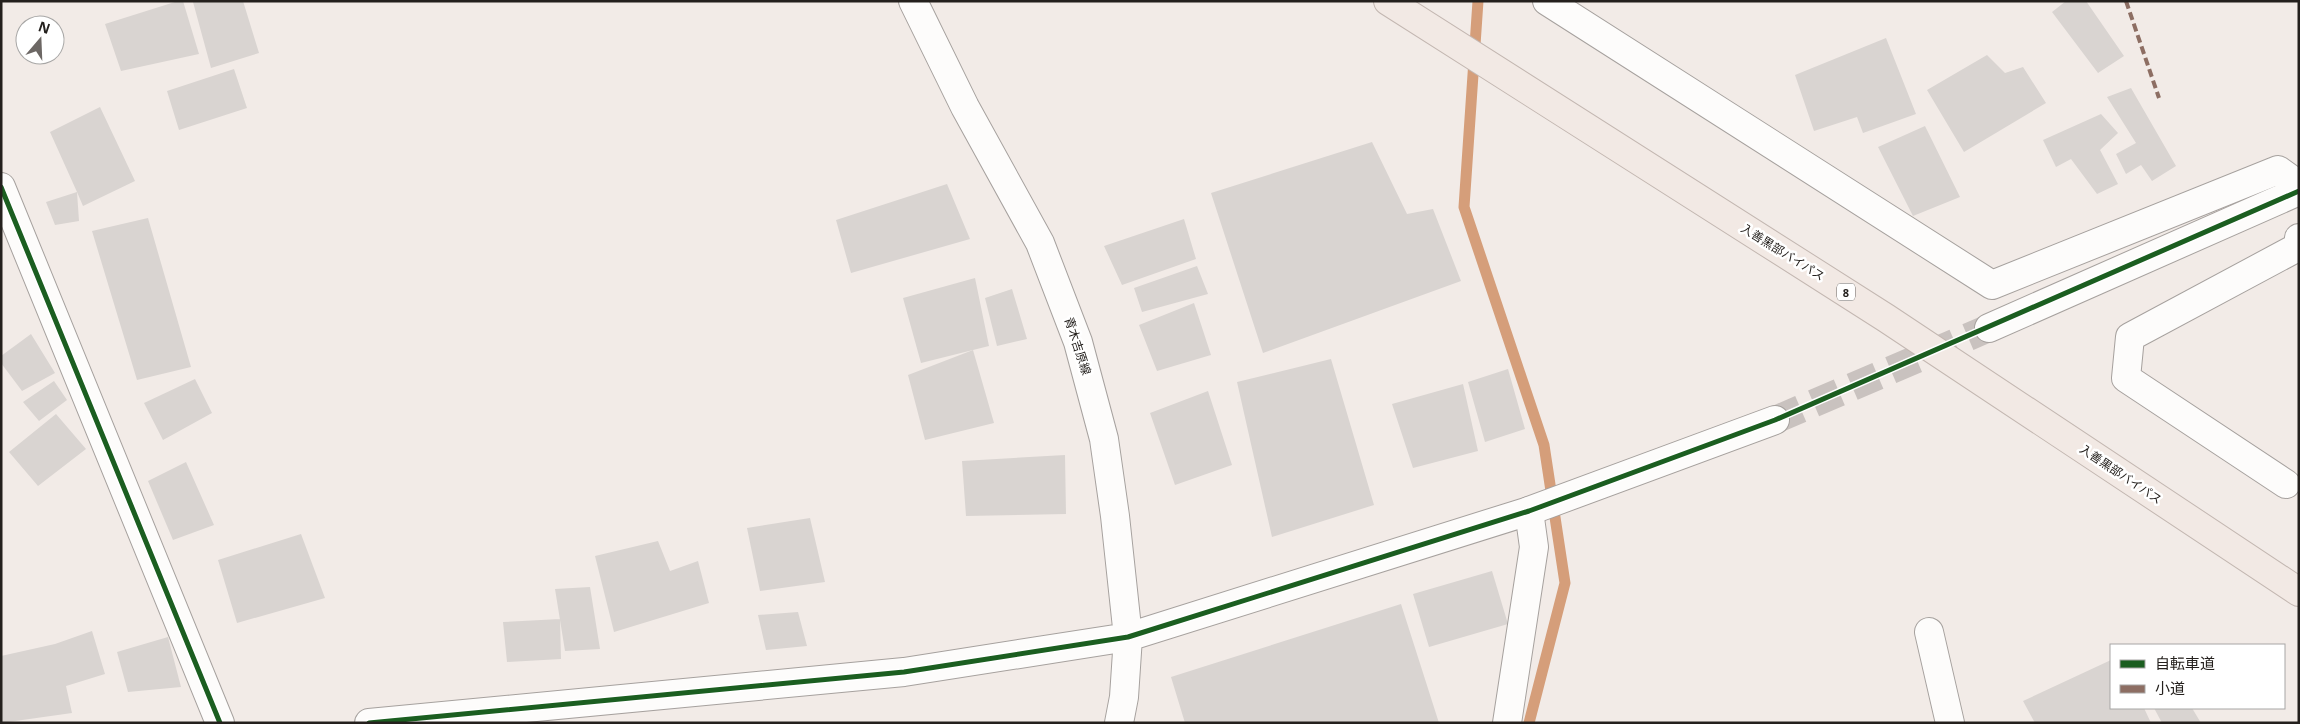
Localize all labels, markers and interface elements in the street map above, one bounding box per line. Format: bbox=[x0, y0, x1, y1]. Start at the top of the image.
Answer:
north arrow bbox=[15, 15, 65, 65]
text: N bbox=[36, 16, 53, 38]
street label: 入善黒部バイパス bbox=[1738, 219, 1828, 285]
road number: 8 bbox=[1837, 284, 1855, 300]
street label: 青木吉原線 bbox=[1061, 315, 1095, 377]
street label: 入善黒部バイパス bbox=[2077, 440, 2165, 508]
legend bbox=[2110, 644, 2285, 709]
text: 自転車道 bbox=[2155, 653, 2215, 673]
text: 小道 bbox=[2155, 678, 2185, 698]

